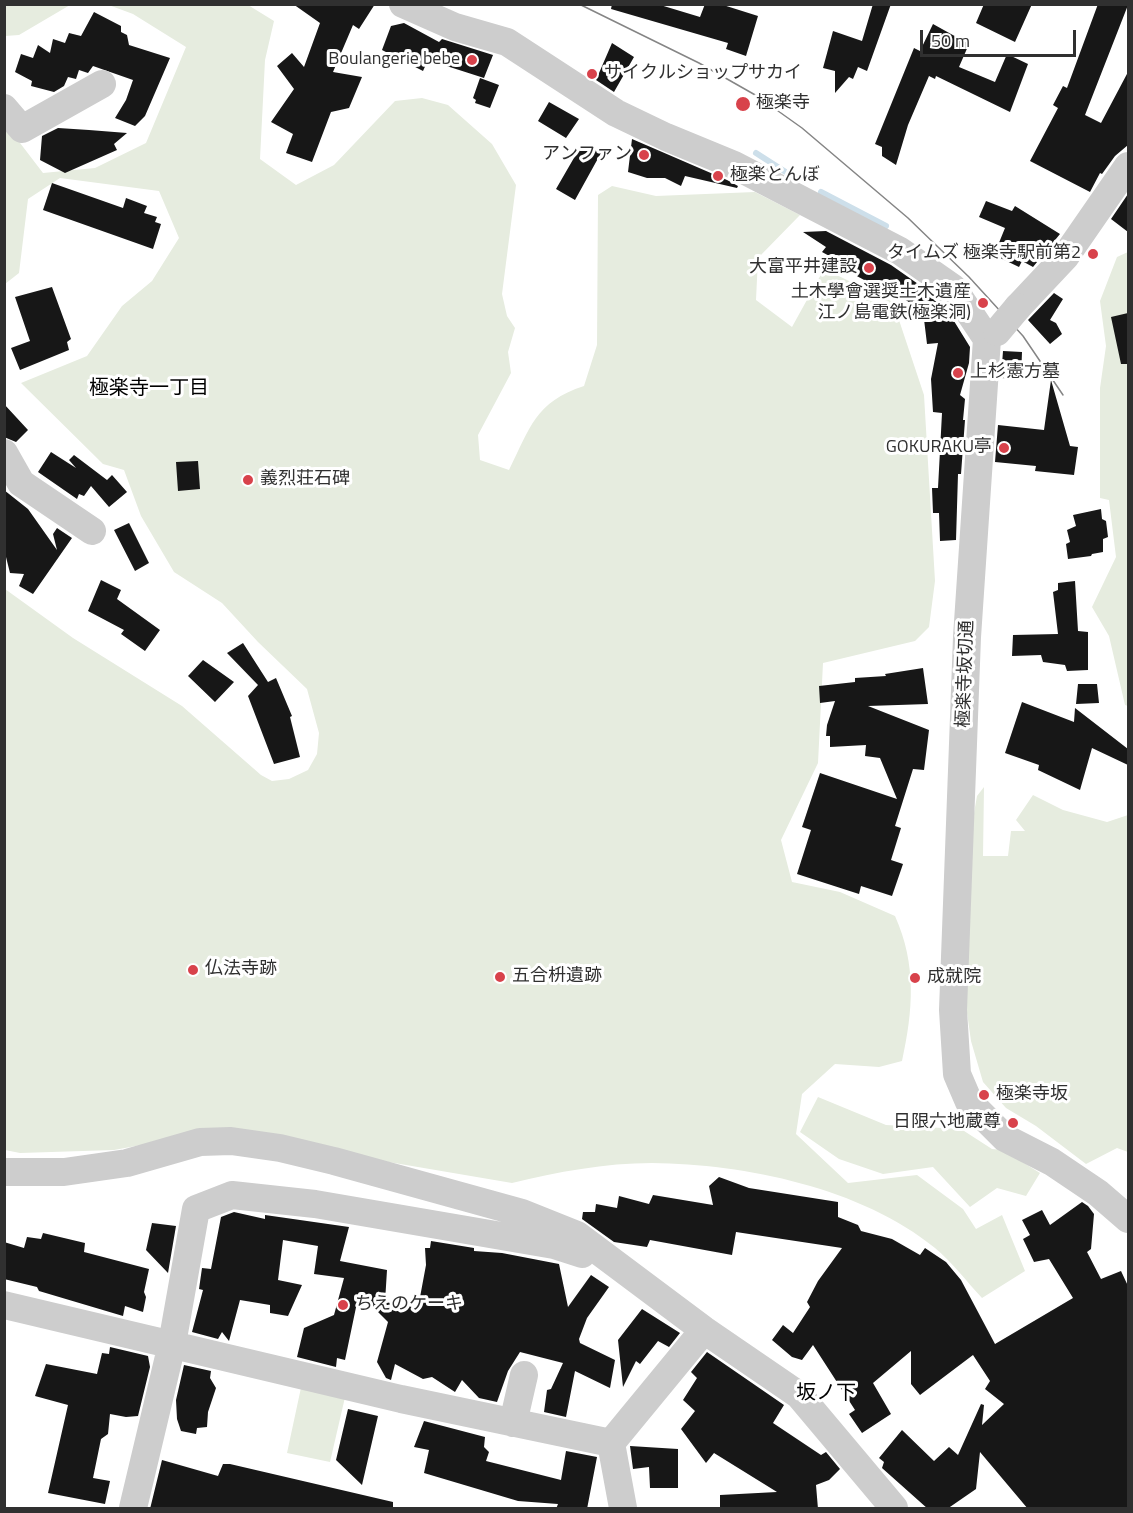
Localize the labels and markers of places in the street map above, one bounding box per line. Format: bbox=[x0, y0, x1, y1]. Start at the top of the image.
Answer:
place label: Boulangerie bebe bbox=[328, 49, 460, 71]
marker: Boulangerie bebe bbox=[465, 53, 479, 67]
place label: サイクルショップサカイ bbox=[604, 63, 802, 85]
marker: サイクルショップサカイ bbox=[585, 67, 599, 81]
place label: 極楽寺 bbox=[756, 93, 810, 115]
marker: 極楽寺 bbox=[734, 95, 752, 113]
place label: アンファン bbox=[542, 144, 632, 166]
marker: アンファン bbox=[637, 148, 651, 162]
place label: 極楽とんぼ bbox=[730, 165, 820, 187]
marker: 極楽とんぼ bbox=[711, 169, 725, 183]
place label: タイムズ 極楽寺駅前第2 bbox=[887, 243, 1081, 265]
marker: タイムズ 極楽寺駅前第2 bbox=[1086, 247, 1100, 261]
place label: 大富平井建設 bbox=[749, 257, 857, 279]
marker: 大富平井建設 bbox=[862, 261, 876, 275]
place label: 土木學會選奨土木遺産 江ノ島電鉄(極楽洞) bbox=[791, 282, 971, 324]
marker: 土木學會選奨土木遺産 江ノ島電鉄(極楽洞) bbox=[976, 296, 990, 310]
place label: 上杉憲方墓 bbox=[970, 362, 1060, 384]
marker: 上杉憲方墓 bbox=[951, 366, 965, 380]
place label: GOKURAKU亭 bbox=[886, 437, 992, 459]
marker: GOKURAKU亭 bbox=[997, 441, 1011, 455]
place label: 義烈荘石碑 bbox=[260, 469, 350, 491]
marker: 義烈荘石碑 bbox=[241, 473, 255, 487]
place label: 仏法寺跡 bbox=[205, 959, 277, 981]
marker: 仏法寺跡 bbox=[186, 963, 200, 977]
place label: 五合枡遺跡 bbox=[512, 966, 602, 988]
place label: 成就院 bbox=[927, 967, 981, 989]
marker: 五合枡遺跡 bbox=[493, 970, 507, 984]
marker: 成就院 bbox=[908, 971, 922, 985]
place label: 極楽寺坂 bbox=[996, 1084, 1068, 1106]
marker: 極楽寺坂 bbox=[977, 1088, 991, 1102]
place label: 日限六地蔵尊 bbox=[893, 1112, 1001, 1134]
marker: 日限六地蔵尊 bbox=[1006, 1116, 1020, 1130]
place label: ちえのケーキ bbox=[355, 1294, 463, 1316]
marker: ちえのケーキ bbox=[336, 1298, 350, 1312]

